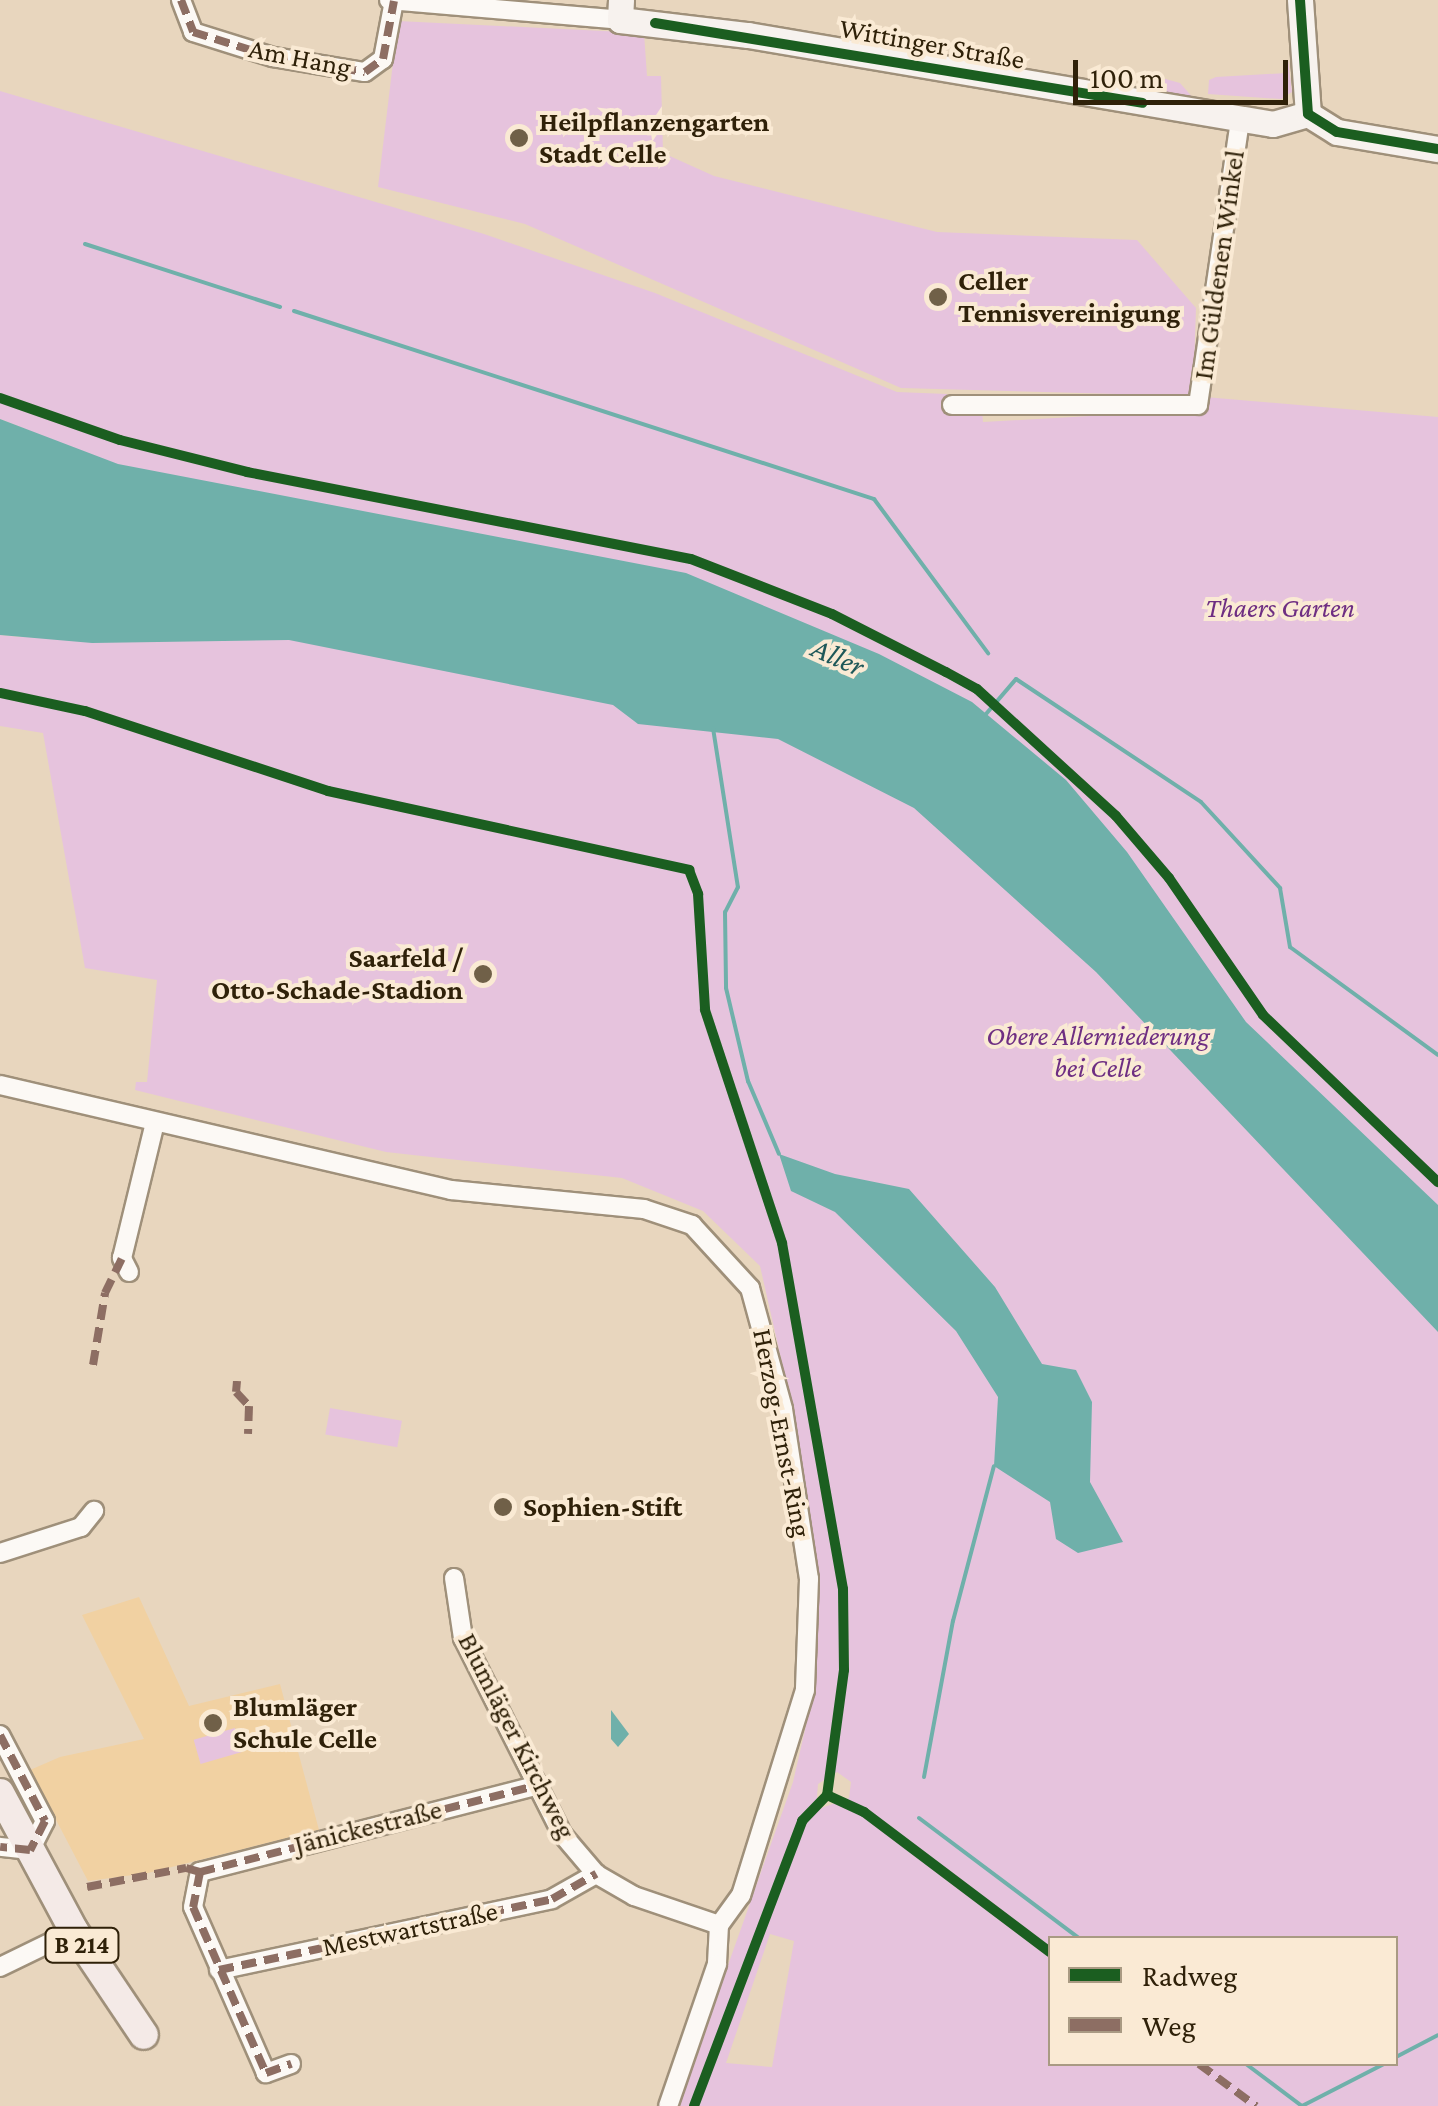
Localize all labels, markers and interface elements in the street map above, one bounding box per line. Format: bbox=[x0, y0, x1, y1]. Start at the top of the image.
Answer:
street label: Wittinger Straße bbox=[837, 11, 1027, 77]
street label: Am Hang bbox=[246, 32, 354, 84]
scale bar bbox=[1078, 40, 1293, 102]
text: 100 m bbox=[1090, 61, 1164, 94]
place label: Heilpflanzengarten Stadt Celle bbox=[539, 105, 769, 171]
marker: Heilpflanzengarten Stadt Celle bbox=[508, 127, 530, 149]
street label: Im Güldenen Winkel bbox=[1186, 148, 1252, 382]
place label: Celler Tennisvereinigung bbox=[958, 264, 1180, 330]
marker: Celler Tennisvereinigung bbox=[927, 286, 949, 308]
park label: Thaers Garten bbox=[1205, 591, 1355, 625]
water label: Aller bbox=[806, 630, 870, 684]
place label: Saarfeld / Otto-Schade-Stadion bbox=[211, 941, 463, 1007]
marker: Saarfeld / Otto-Schade-Stadion bbox=[472, 963, 494, 985]
park label: Obere Allerniederung bei Celle bbox=[986, 1019, 1210, 1085]
street label: Herzog-Ernst-Ring bbox=[745, 1326, 819, 1540]
place label: Sophien-Stift bbox=[523, 1490, 682, 1524]
marker: Sophien-Stift bbox=[492, 1496, 514, 1518]
street label: Blumläger Kirchweg bbox=[451, 1627, 583, 1845]
place label: Blumläger Schule Celle bbox=[233, 1690, 377, 1756]
marker: Blumläger Schule Celle bbox=[202, 1712, 224, 1734]
street label: Jänickestraße bbox=[291, 1792, 445, 1862]
street label: Mestwartstraße bbox=[319, 1894, 501, 1964]
road number: B 214 bbox=[42, 1925, 122, 1965]
legend bbox=[1048, 1936, 1398, 2066]
text: Radweg bbox=[1142, 1959, 1238, 1992]
text: Weg bbox=[1142, 2009, 1196, 2042]

